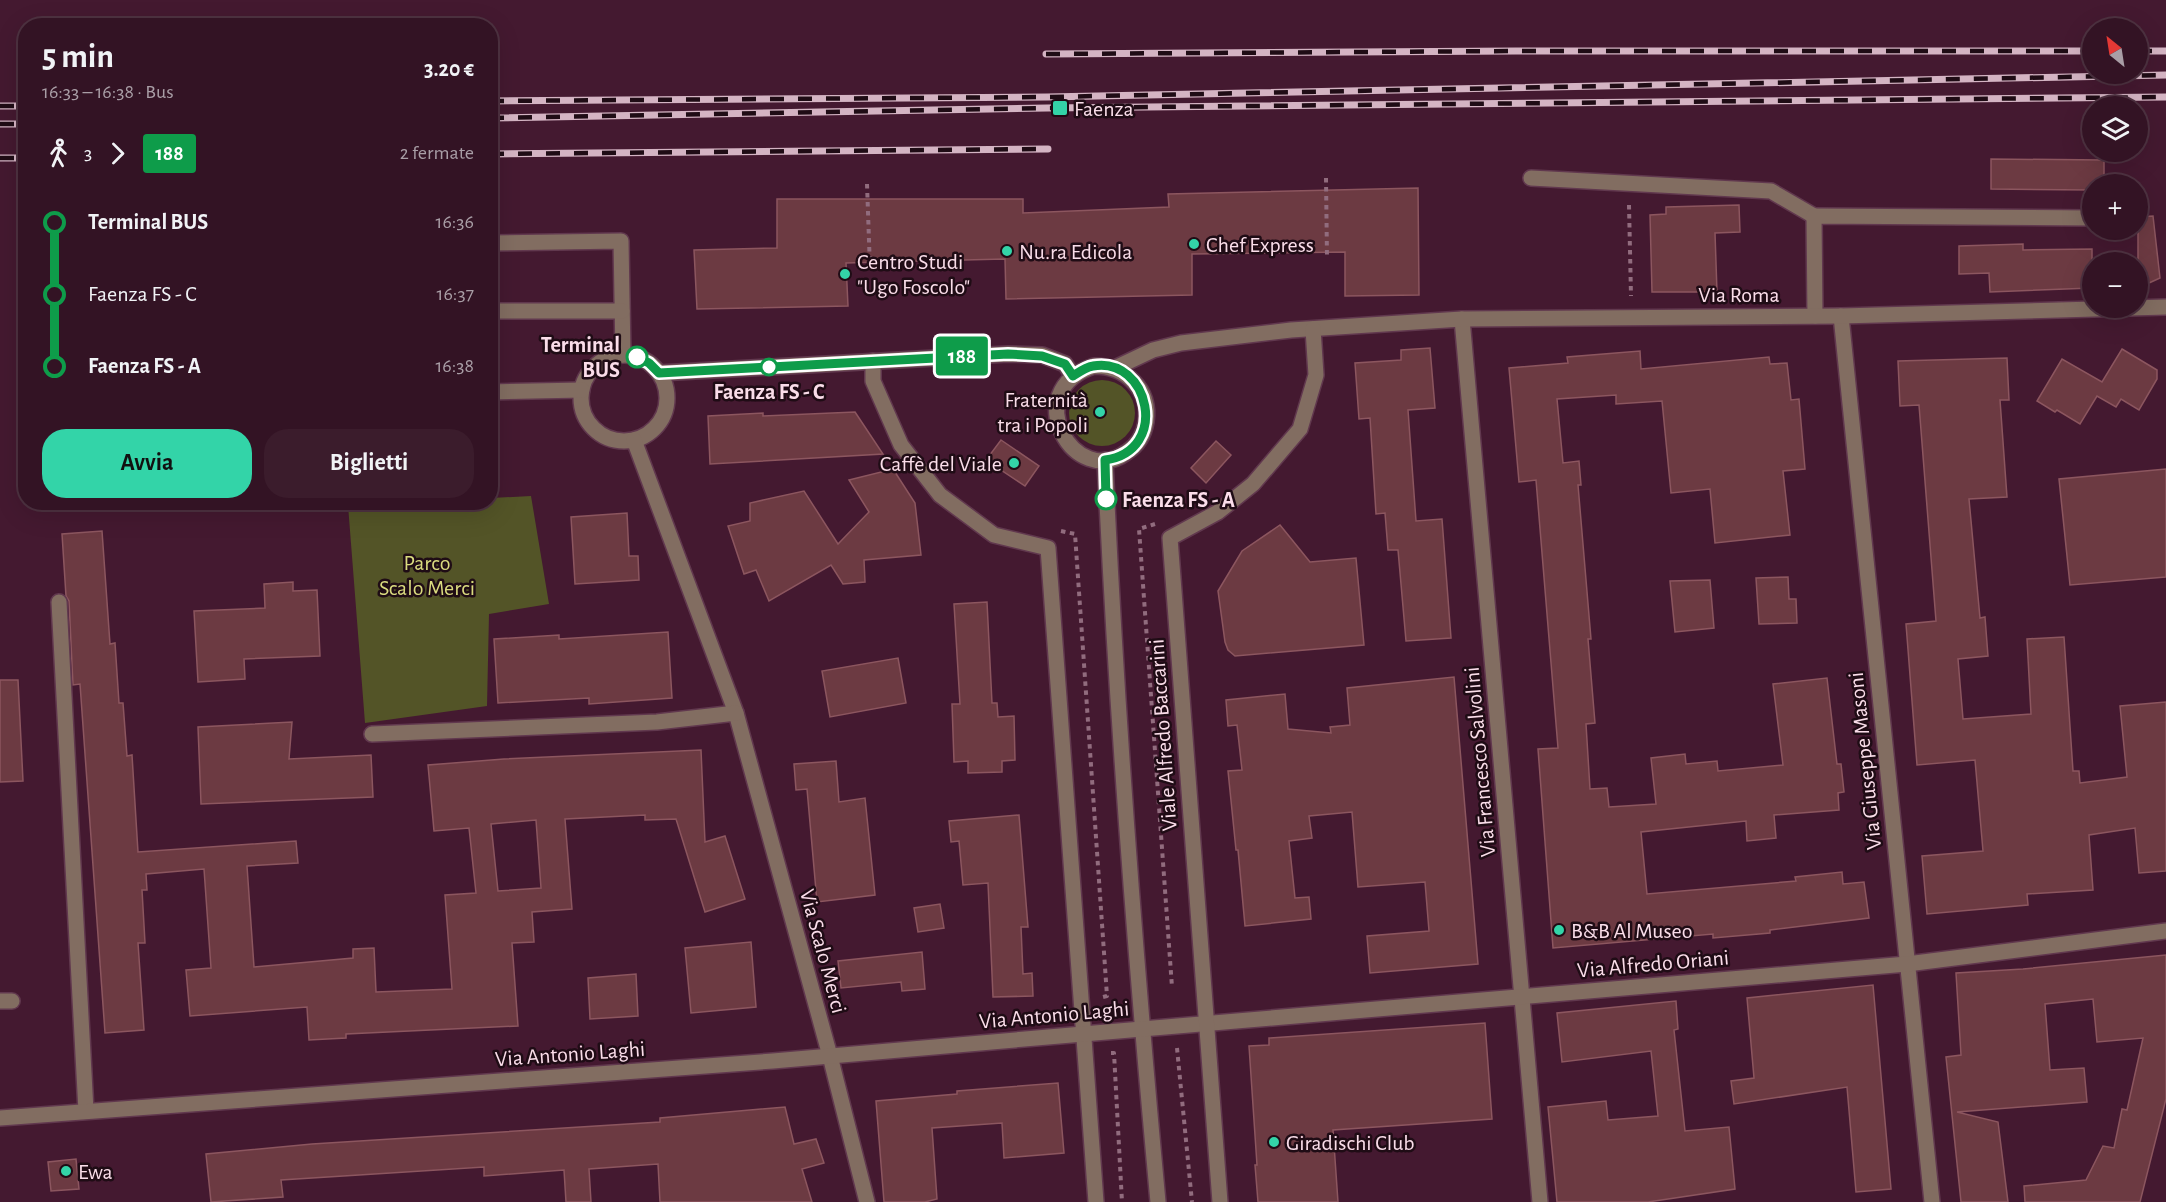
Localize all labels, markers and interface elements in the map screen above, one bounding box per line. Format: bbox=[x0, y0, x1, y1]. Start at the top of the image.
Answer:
north arrow bbox=[2082, 18, 2148, 84]
map controls bbox=[2082, 18, 2148, 318]
text: 5 min bbox=[42, 41, 114, 74]
text: 3.20 € bbox=[424, 58, 474, 80]
text: 16:33 – 16:38 · Bus bbox=[42, 82, 174, 102]
button: layers bbox=[2082, 96, 2148, 162]
place label: Faenza bbox=[1074, 98, 1134, 120]
marker: Faenza bbox=[1051, 99, 1069, 117]
icon: walk bbox=[42, 137, 75, 170]
icon: forward bbox=[101, 137, 134, 170]
text: 3 bbox=[84, 143, 92, 163]
text: 188 bbox=[155, 143, 184, 164]
text: 2 fermate bbox=[400, 143, 474, 163]
button: + bbox=[2082, 174, 2148, 240]
text: Terminal BUS bbox=[88, 211, 208, 233]
text: 16:36 bbox=[436, 212, 474, 232]
place label: Chef Express bbox=[1206, 234, 1314, 256]
marker: Chef Express bbox=[1187, 237, 1201, 251]
place label: Nu.ra Edicola bbox=[1019, 241, 1132, 263]
marker: Nu.ra Edicola bbox=[1000, 244, 1014, 258]
place label: Centro Studi "Ugo Foscolo" bbox=[857, 251, 970, 298]
button: − bbox=[2082, 252, 2148, 318]
marker: Centro Studi "Ugo Foscolo" bbox=[838, 267, 852, 281]
text: Faenza FS - C bbox=[88, 283, 197, 305]
text: 16:37 bbox=[437, 284, 474, 304]
street label: Via Roma bbox=[1698, 284, 1780, 306]
place label: Terminal BUS bbox=[541, 334, 620, 381]
line badge: 188 bbox=[928, 336, 996, 376]
marker: Terminal BUS bbox=[626, 346, 648, 368]
text: 188 bbox=[948, 346, 976, 367]
text: Faenza FS - A bbox=[88, 355, 201, 377]
text: 16:38 bbox=[435, 356, 474, 376]
marker: Faenza FS - C bbox=[760, 358, 778, 376]
place label: Faenza FS - C bbox=[713, 381, 825, 403]
place label: Fraternità tra i Popoli bbox=[997, 389, 1088, 436]
marker: Fraternità tra i Popoli bbox=[1093, 405, 1107, 419]
button: Avvia bbox=[42, 429, 252, 498]
button: Biglietti bbox=[264, 429, 474, 498]
place label: Caffè del Viale bbox=[880, 453, 1002, 475]
marker: Caffè del Viale bbox=[1007, 456, 1021, 470]
marker: Faenza FS - A bbox=[1095, 488, 1117, 510]
place label: Faenza FS - A bbox=[1122, 489, 1235, 511]
park label: Parco Scalo Merci bbox=[379, 552, 475, 599]
street label: Viale Alfredo Baccarini bbox=[1145, 638, 1181, 832]
street label: Via Francesco Salvolini bbox=[1461, 666, 1499, 858]
street label: Via Giuseppe Masoni bbox=[1845, 671, 1885, 851]
street label: Via Scalo Merci bbox=[796, 887, 850, 1016]
place label: B&B Al Museo bbox=[1571, 920, 1693, 942]
marker: B&B Al Museo bbox=[1552, 923, 1566, 937]
street label: Via Alfredo Oriani bbox=[1576, 946, 1730, 982]
street label: Via Antonio Laghi bbox=[978, 997, 1130, 1033]
street label: Via Antonio Laghi bbox=[494, 1038, 646, 1070]
place label: Giradischi Club bbox=[1286, 1132, 1415, 1154]
marker: Giradischi Club bbox=[1267, 1135, 1281, 1149]
place label: Ewa bbox=[78, 1161, 113, 1183]
marker: Ewa bbox=[59, 1164, 73, 1178]

